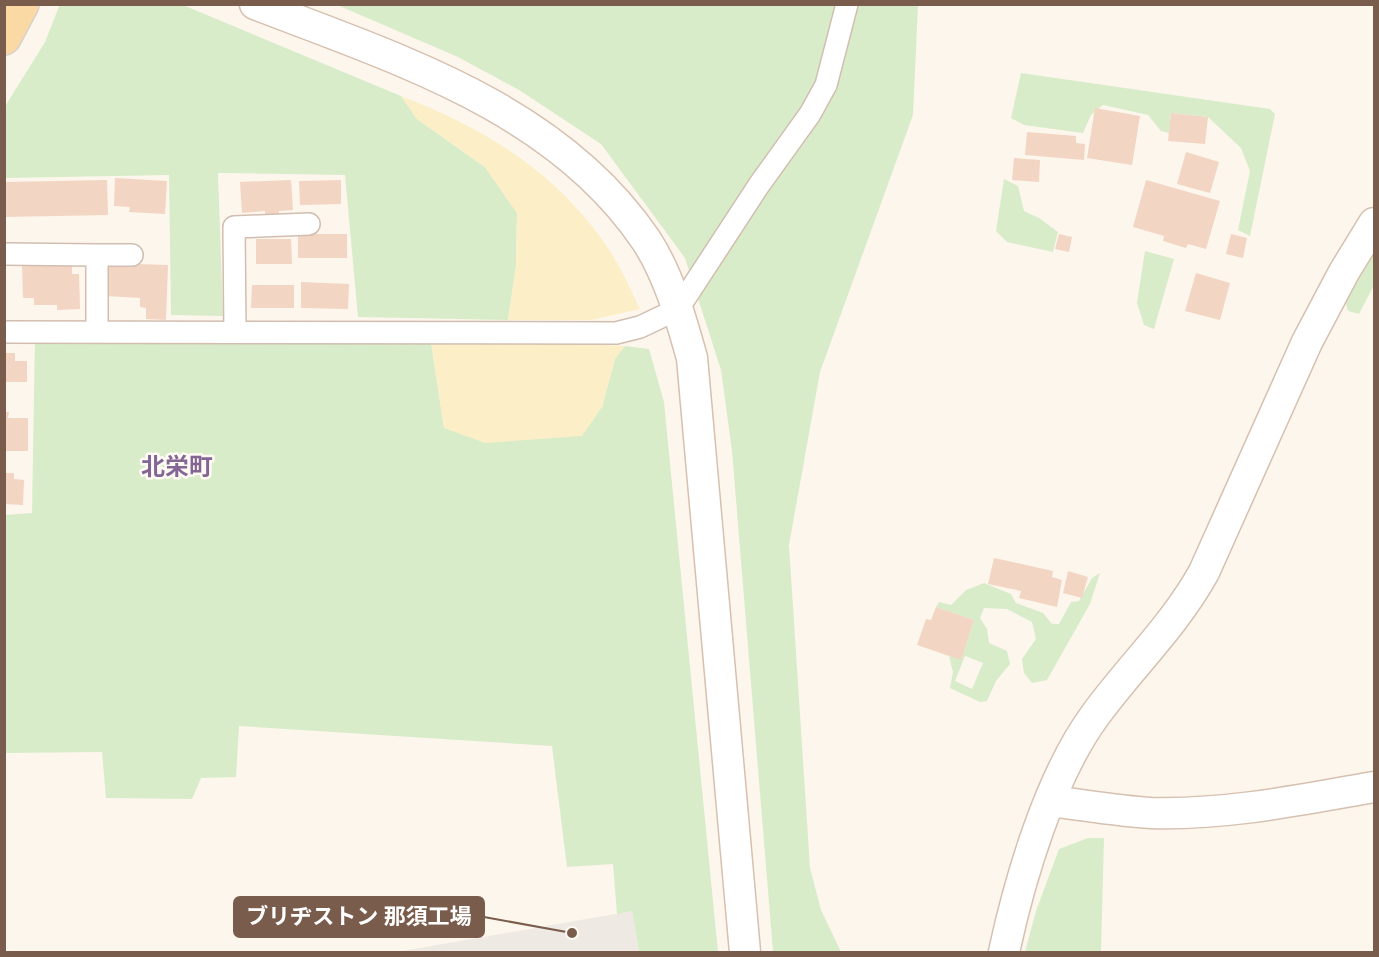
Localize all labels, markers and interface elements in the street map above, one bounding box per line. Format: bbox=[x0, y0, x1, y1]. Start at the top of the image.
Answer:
district label: 北栄町 bbox=[141, 451, 213, 480]
callout: ブリヂストン 那須工場 bbox=[234, 897, 484, 937]
text: ブリヂストン 那須工場 bbox=[246, 902, 472, 929]

